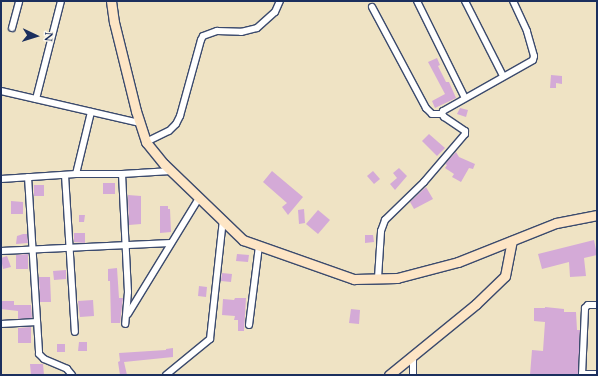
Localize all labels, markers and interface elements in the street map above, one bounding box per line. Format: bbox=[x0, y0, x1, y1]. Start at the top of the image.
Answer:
north arrow bbox=[16, 16, 56, 56]
text: N bbox=[41, 32, 56, 42]

